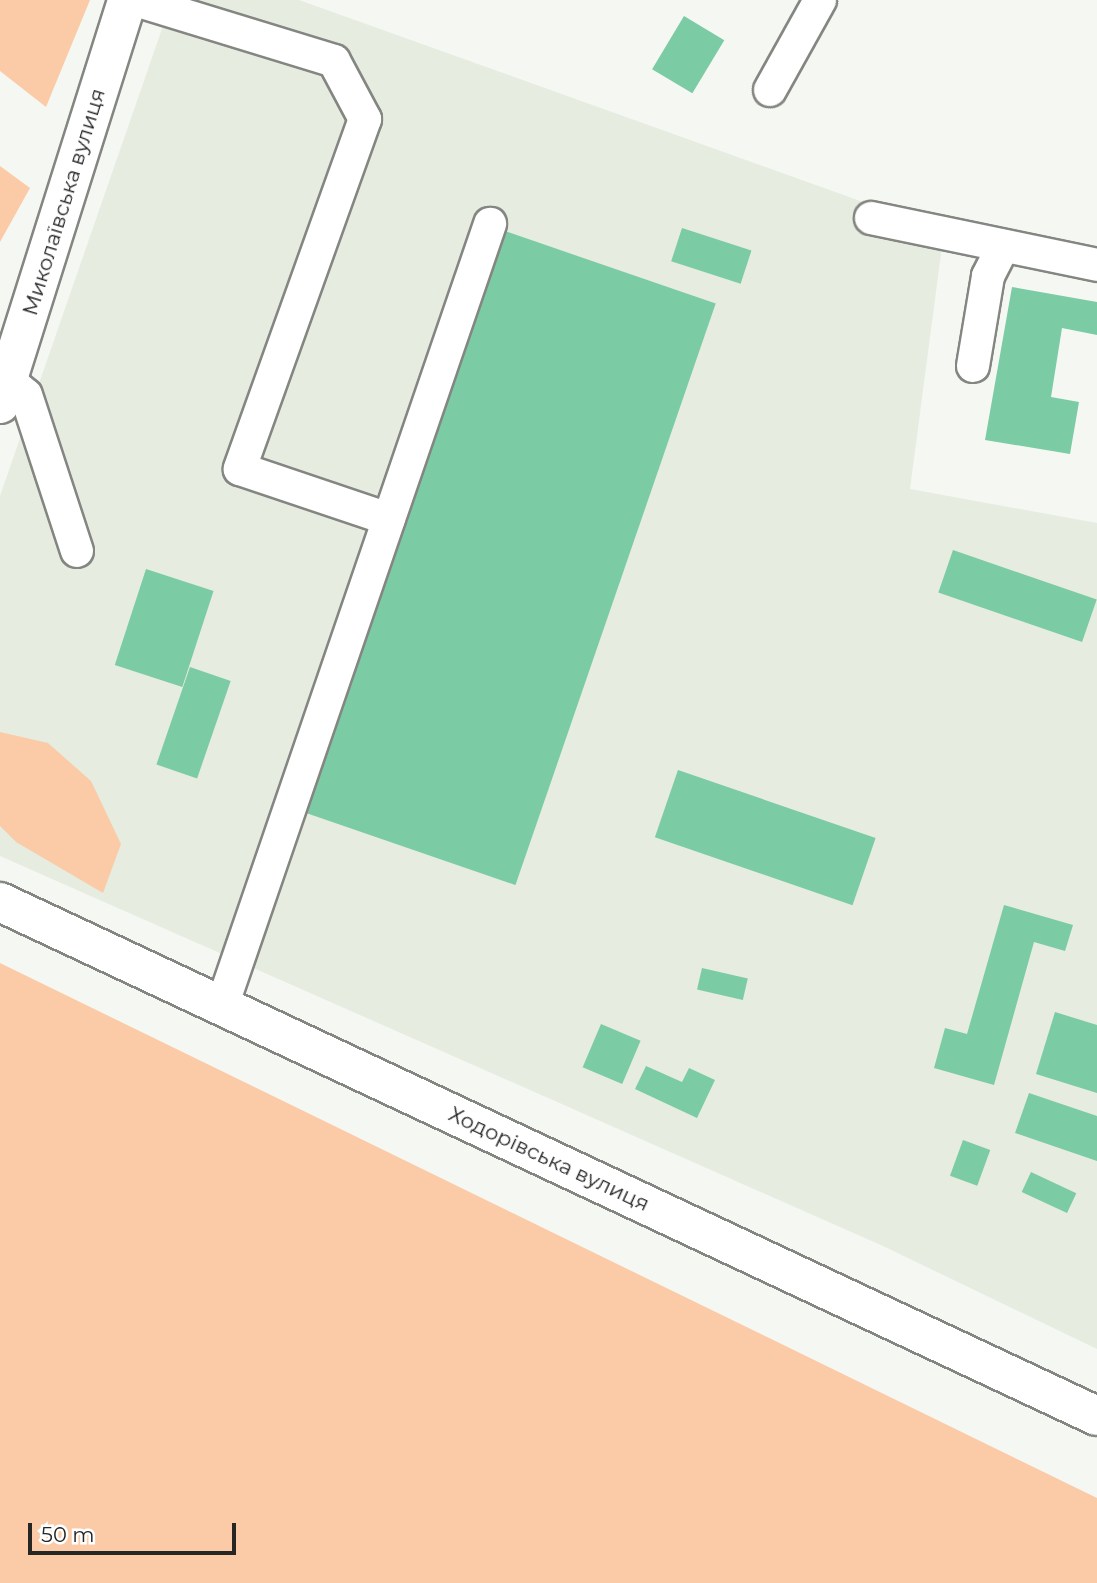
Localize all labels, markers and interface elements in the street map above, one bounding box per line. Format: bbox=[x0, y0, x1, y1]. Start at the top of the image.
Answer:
street label: Миколаївська вулиця bbox=[17, 86, 111, 318]
street label: Ходорівська вулиця bbox=[445, 1101, 653, 1217]
scale bar bbox=[32, 1510, 240, 1554]
text: 50 m bbox=[41, 1522, 95, 1547]

